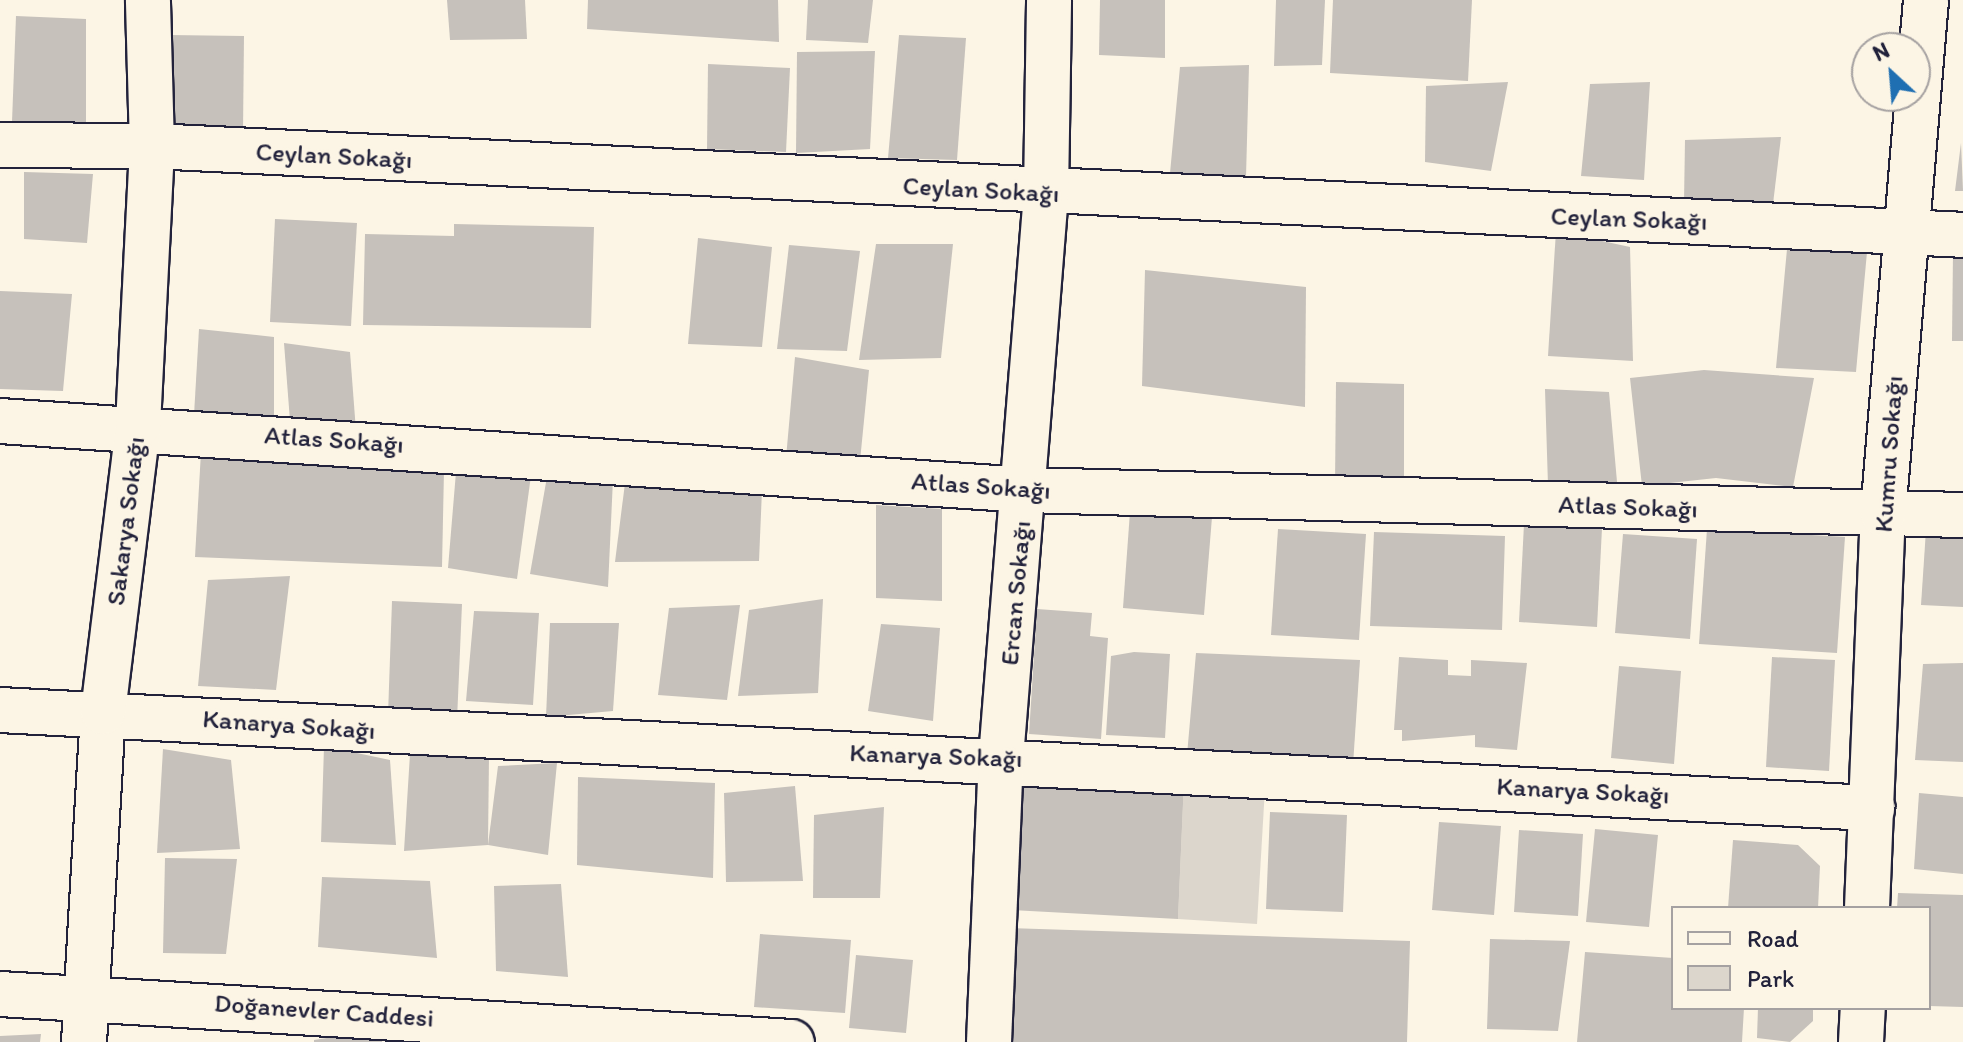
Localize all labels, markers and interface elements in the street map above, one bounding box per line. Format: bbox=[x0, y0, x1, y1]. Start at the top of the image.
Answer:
north arrow bbox=[1851, 32, 1931, 112]
text: N bbox=[1869, 36, 1894, 67]
street label: Ceylan Sokağı bbox=[255, 136, 413, 176]
street label: Ceylan Sokağı bbox=[902, 170, 1060, 210]
street label: Ceylan Sokağı bbox=[1550, 201, 1708, 237]
street label: Kumru Sokağı bbox=[1868, 375, 1910, 533]
street label: Atlas Sokağı bbox=[264, 420, 404, 460]
street label: Sakarya Sokağı bbox=[100, 435, 152, 607]
street label: Atlas Sokağı bbox=[911, 466, 1051, 506]
street label: Atlas Sokağı bbox=[1558, 489, 1698, 525]
street label: Ercan Sokağı bbox=[994, 520, 1038, 666]
street label: Kanarya Sokağı bbox=[202, 703, 376, 747]
street label: Kanarya Sokağı bbox=[849, 737, 1023, 775]
street label: Kanarya Sokağı bbox=[1496, 771, 1670, 811]
legend bbox=[1671, 906, 1931, 1010]
text: Road bbox=[1747, 924, 1799, 953]
text: Park bbox=[1747, 964, 1794, 993]
street label: Doğanevler Caddesi bbox=[213, 988, 435, 1034]

